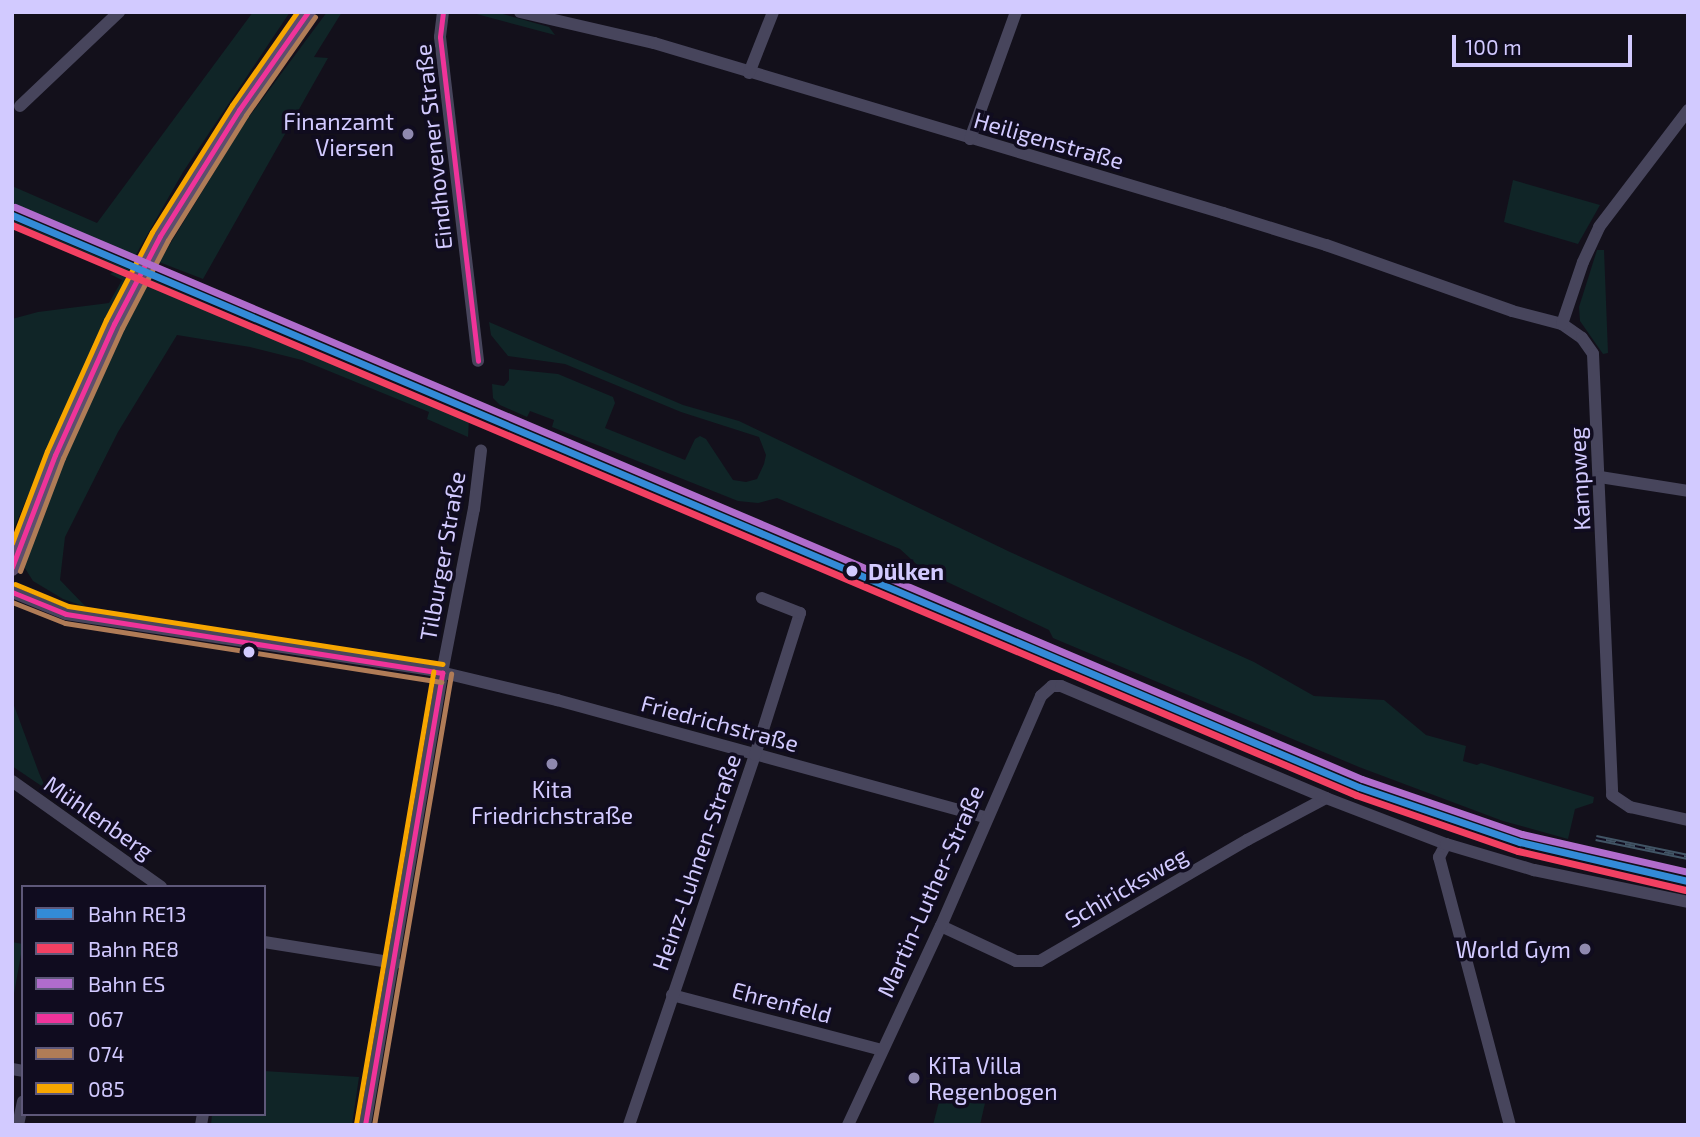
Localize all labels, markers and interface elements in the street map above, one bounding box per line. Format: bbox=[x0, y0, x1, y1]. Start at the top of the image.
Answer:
scale bar bbox=[1455, 21, 1635, 65]
text: 100 m bbox=[1465, 34, 1522, 59]
street label: Eindhovener Straße bbox=[408, 43, 458, 251]
street label: Heiligenstraße bbox=[971, 105, 1127, 175]
place label: Finanzamt Viersen bbox=[283, 107, 394, 161]
marker: Finanzamt Viersen bbox=[400, 126, 416, 142]
street label: Kampweg bbox=[1563, 426, 1595, 532]
street label: Tilburger Straße bbox=[413, 469, 471, 643]
place label: Dülken bbox=[868, 557, 944, 585]
marker: Dülken bbox=[842, 561, 862, 581]
unlabelled marker bbox=[242, 645, 256, 659]
street label: Friedrichstraße bbox=[638, 689, 802, 757]
street label: Heinz-Luhnen-Straße bbox=[646, 750, 746, 974]
marker: Kita Friedrichstraße bbox=[544, 756, 560, 772]
street label: Mühlenberg bbox=[39, 769, 159, 865]
place label: Kita Friedrichstraße bbox=[471, 775, 633, 829]
street label: Martin-Luther-Straße bbox=[871, 781, 989, 1001]
street label: Schiricksweg bbox=[1060, 841, 1192, 933]
legend bbox=[21, 885, 266, 1116]
text: Bahn RE13 bbox=[88, 901, 186, 926]
place label: World Gym bbox=[1455, 935, 1571, 963]
text: Bahn RE8 bbox=[88, 936, 179, 961]
marker: World Gym bbox=[1577, 941, 1593, 957]
text: Bahn ES bbox=[88, 971, 165, 996]
street label: Ehrenfeld bbox=[729, 975, 835, 1029]
text: 067 bbox=[88, 1006, 123, 1031]
text: 074 bbox=[88, 1041, 124, 1066]
place label: KiTa Villa Regenbogen bbox=[928, 1051, 1058, 1105]
marker: KiTa Villa Regenbogen bbox=[906, 1070, 922, 1086]
text: 085 bbox=[88, 1076, 125, 1101]

